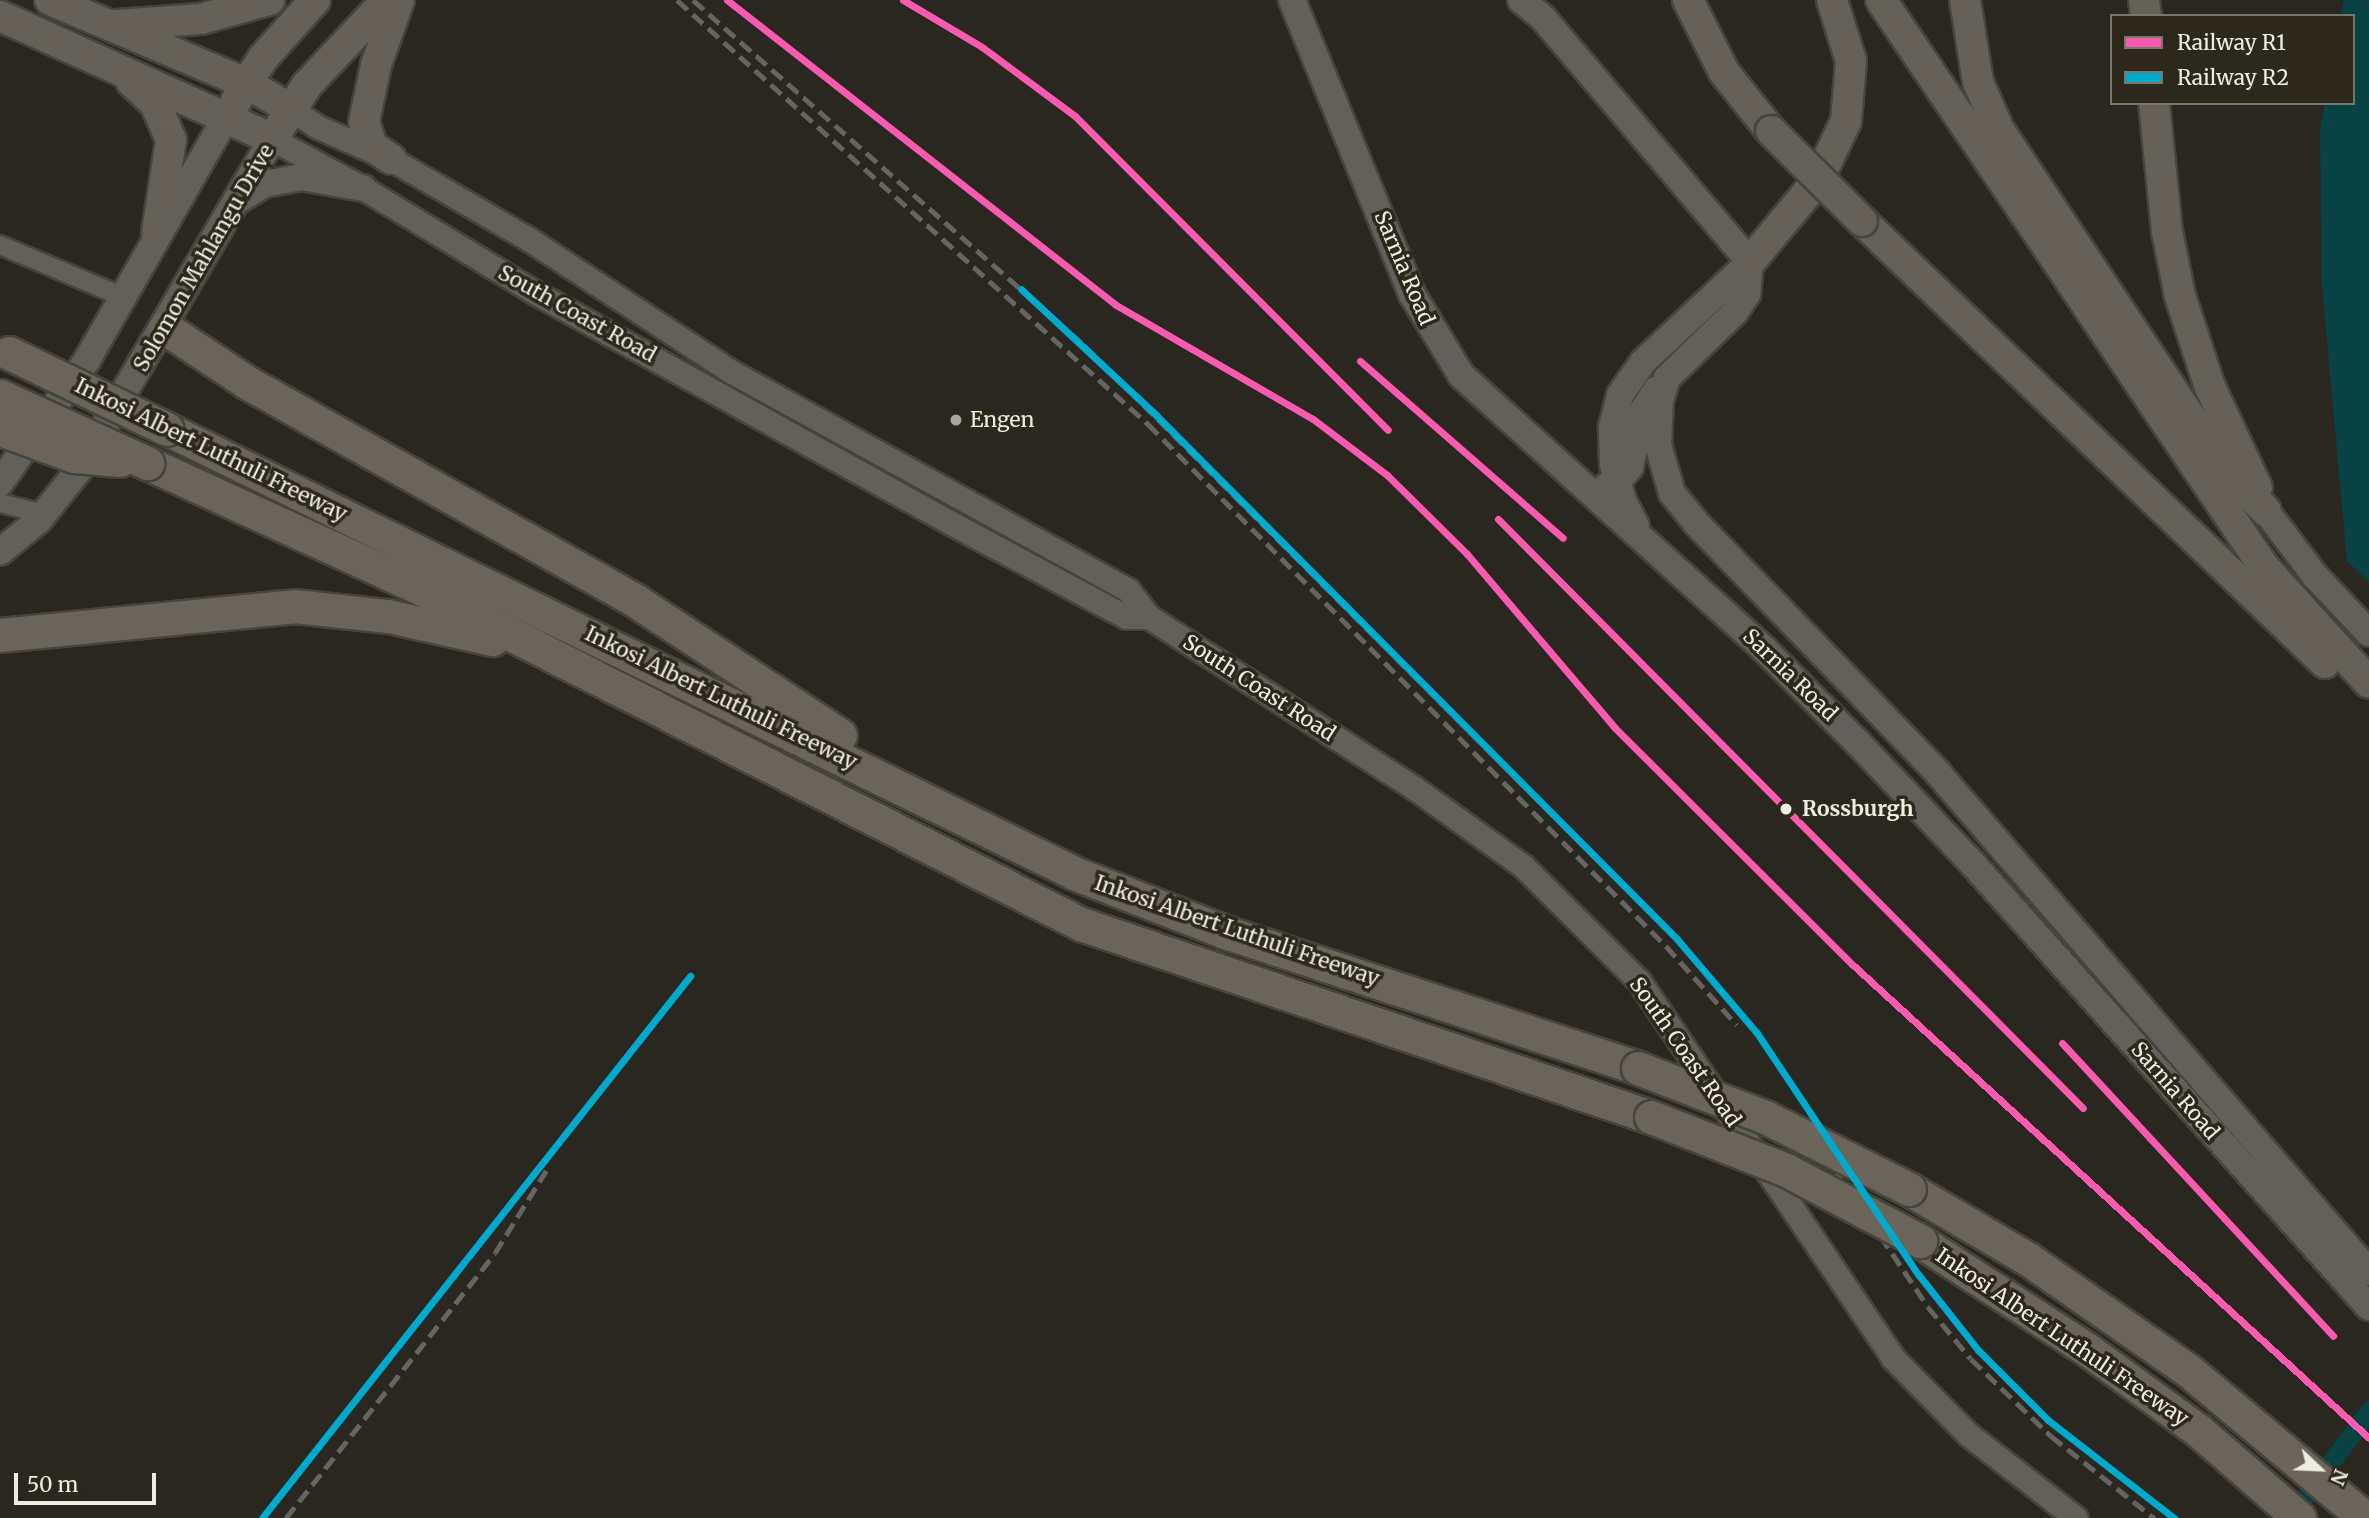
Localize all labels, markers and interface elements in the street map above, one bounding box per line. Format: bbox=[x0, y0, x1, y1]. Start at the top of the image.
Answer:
legend bbox=[2110, 14, 2355, 105]
text: Railway R1 bbox=[2177, 29, 2286, 56]
text: Railway R2 bbox=[2177, 64, 2289, 91]
street label: Solomon Mahlangu Drive bbox=[129, 140, 279, 376]
street label: Sarnia Road bbox=[1369, 207, 1439, 329]
street label: South Coast Road bbox=[494, 260, 660, 368]
street label: Inkosi Albert Luthuli Freeway bbox=[71, 373, 351, 527]
place label: Engen bbox=[970, 407, 1034, 433]
marker: Engen bbox=[948, 412, 964, 428]
street label: Inkosi Albert Luthuli Freeway bbox=[581, 621, 861, 775]
street label: Sarnia Road bbox=[1738, 624, 1842, 726]
street label: South Coast Road bbox=[1178, 629, 1340, 747]
place label: Rossburgh bbox=[1802, 796, 1914, 822]
marker: Rossburgh bbox=[1776, 799, 1796, 819]
street label: Inkosi Albert Luthuli Freeway bbox=[1091, 870, 1383, 992]
street label: South Coast Road bbox=[1624, 972, 1746, 1132]
street label: Sarnia Road bbox=[2126, 1037, 2224, 1145]
street label: Inkosi Albert Luthuli Freeway bbox=[1931, 1243, 2193, 1431]
north arrow bbox=[2285, 1434, 2355, 1504]
scale bar bbox=[18, 1458, 159, 1502]
text: N bbox=[2325, 1466, 2353, 1489]
text: 50 m bbox=[27, 1471, 78, 1498]

